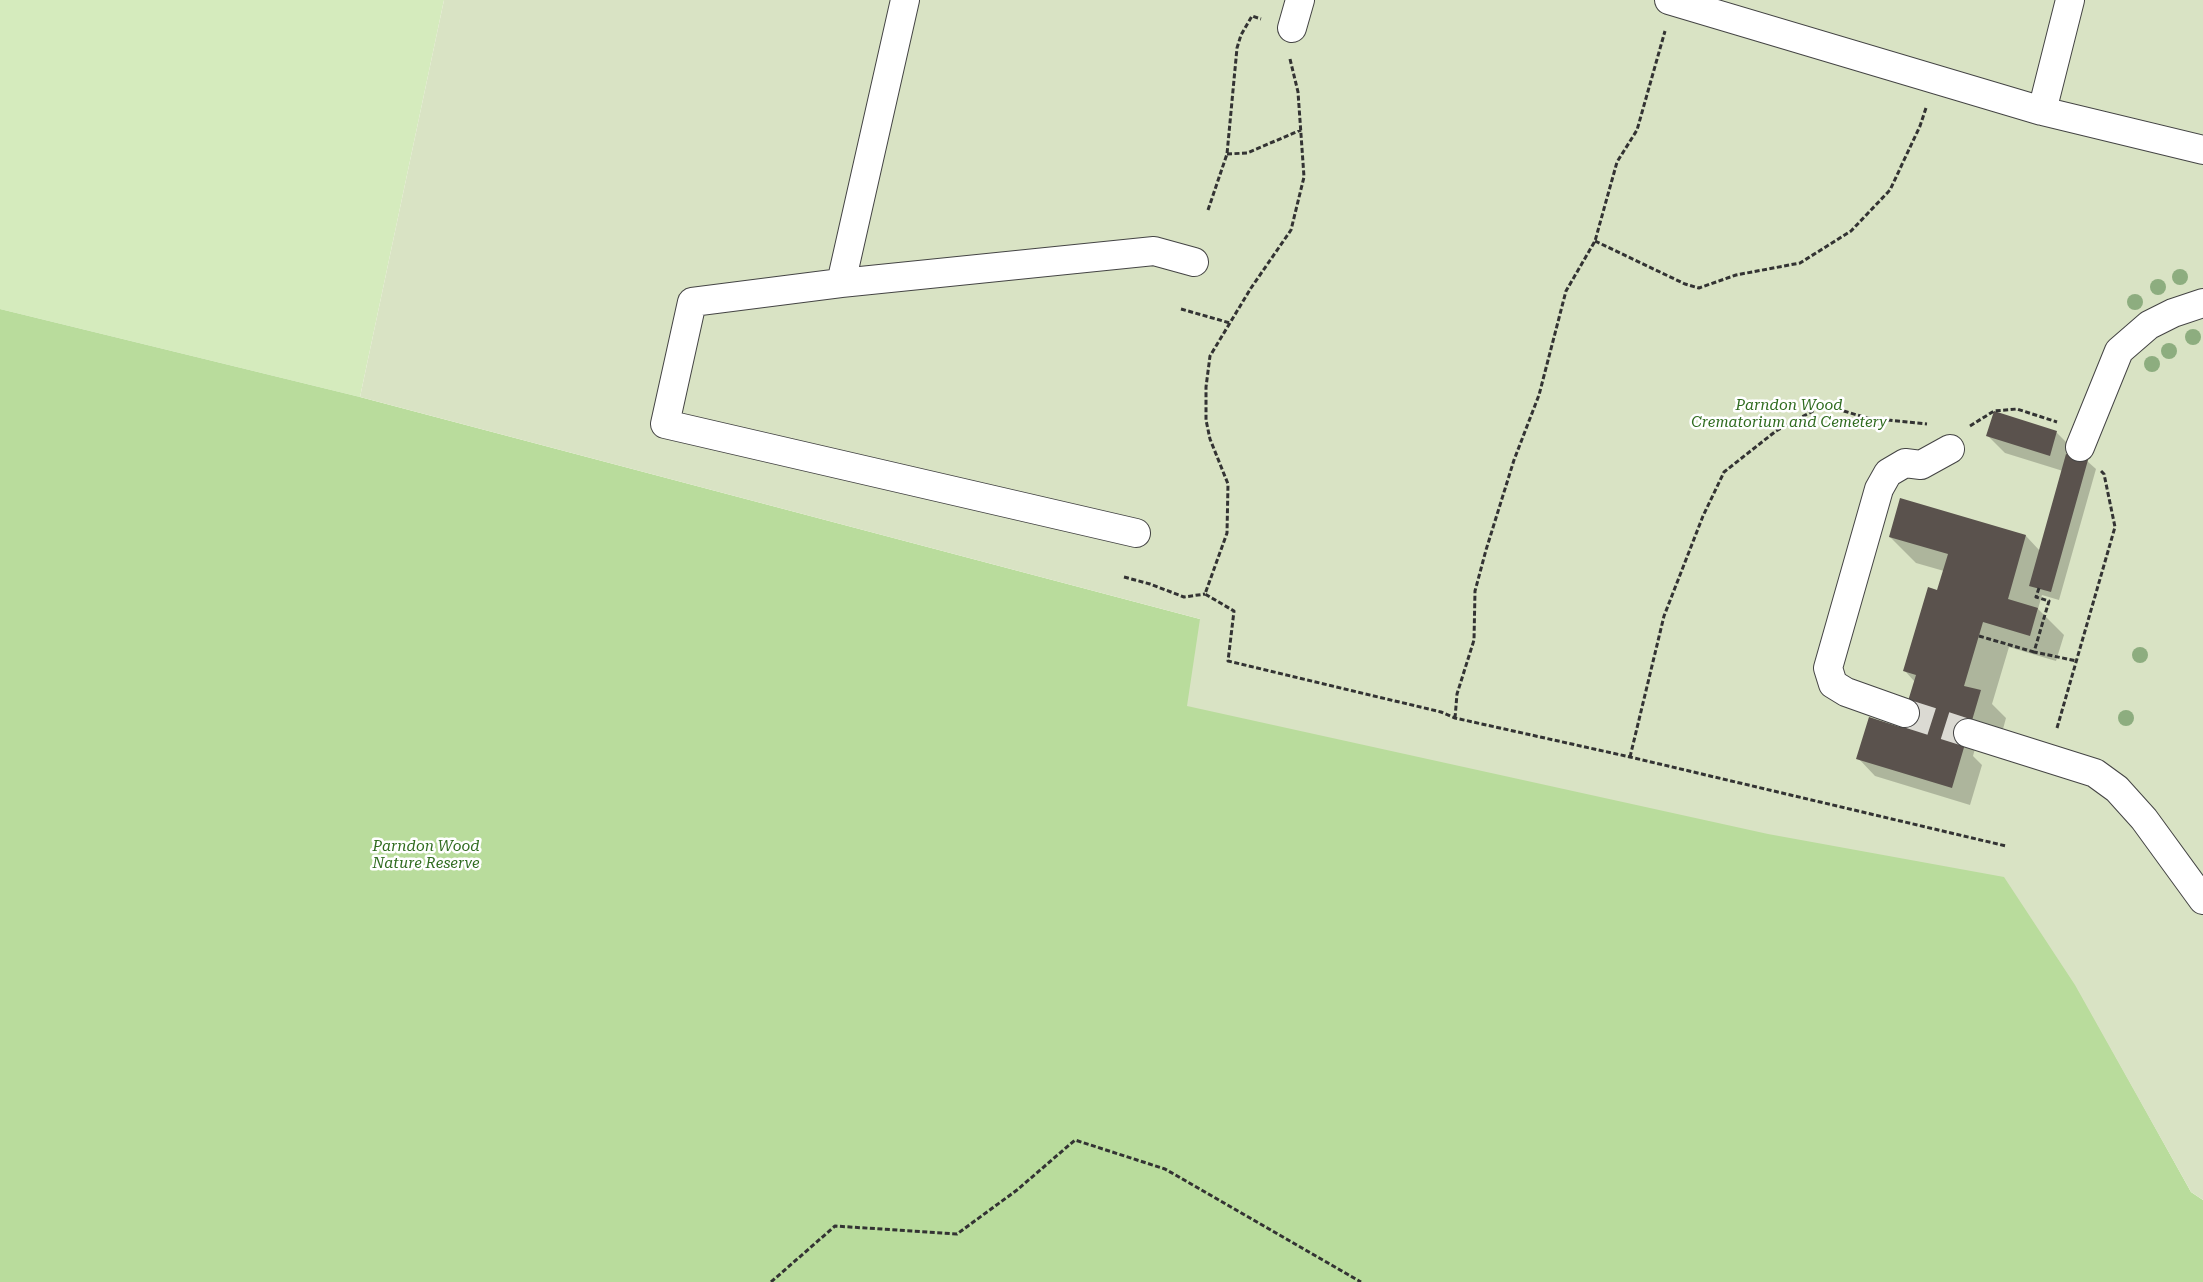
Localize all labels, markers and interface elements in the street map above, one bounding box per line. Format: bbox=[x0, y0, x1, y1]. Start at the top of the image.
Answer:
park label: Parndon Wood Crematorium and Cemetery bbox=[1691, 397, 1887, 432]
park label: Parndon Wood Nature Reserve bbox=[372, 838, 480, 873]

